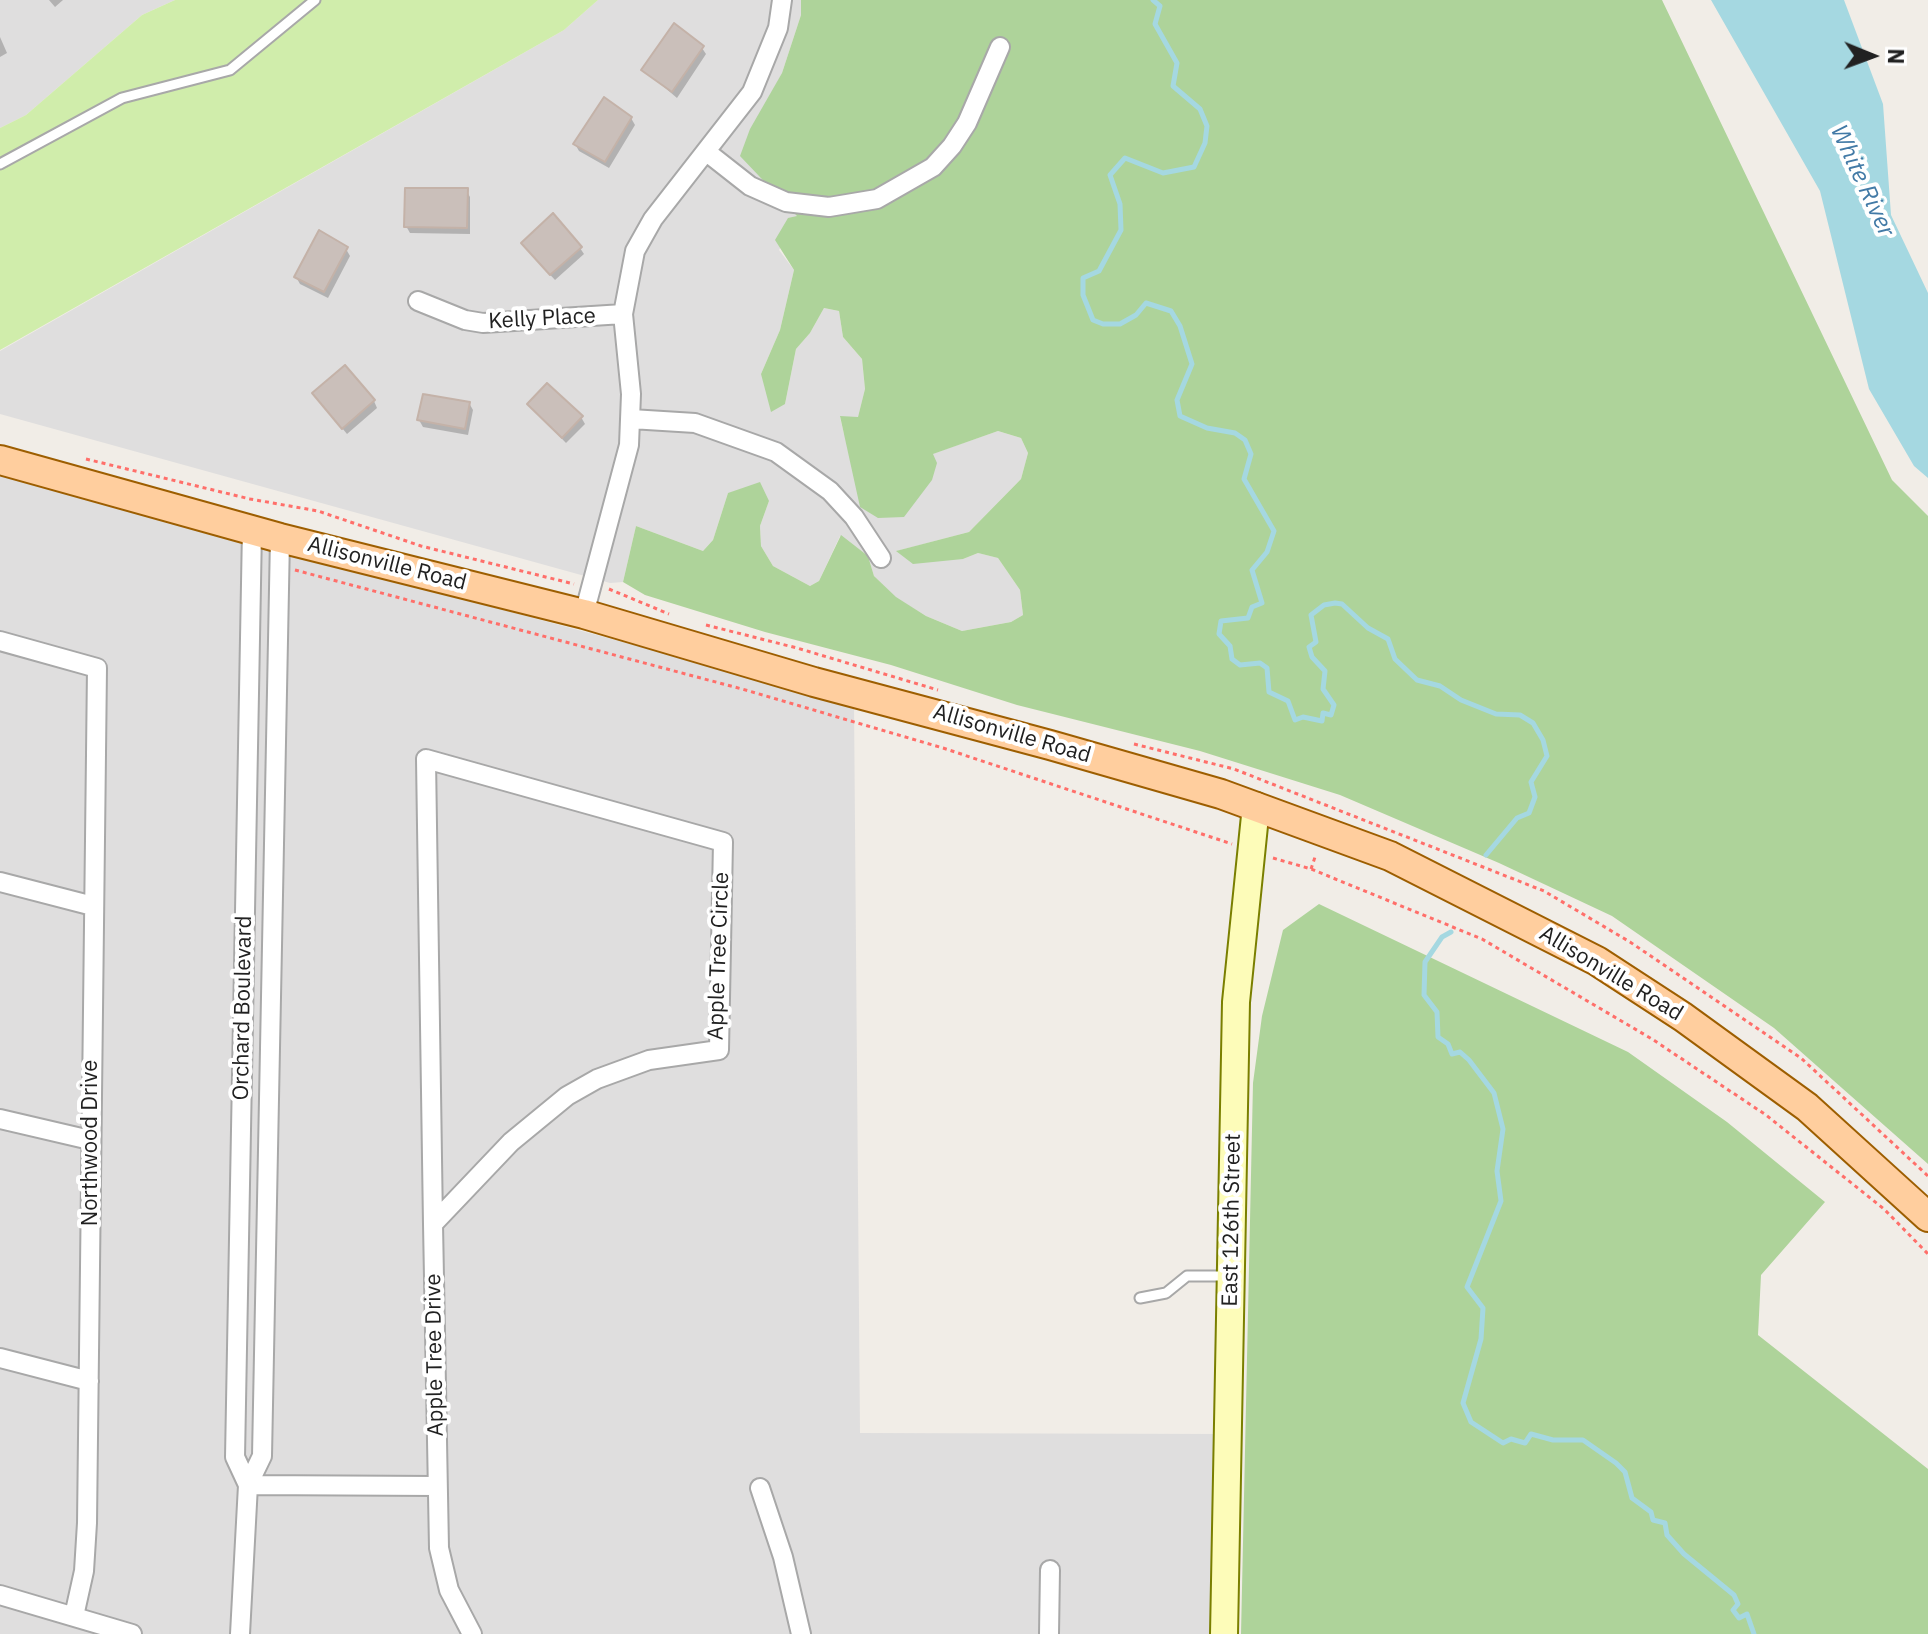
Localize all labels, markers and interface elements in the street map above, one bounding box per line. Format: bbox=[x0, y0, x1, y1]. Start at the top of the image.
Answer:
north arrow bbox=[1832, 16, 1912, 96]
text: N bbox=[1882, 48, 1911, 65]
water label: White River bbox=[1824, 121, 1900, 241]
street label: Kelly Place bbox=[488, 303, 596, 335]
street label: Allisonville Road bbox=[305, 531, 469, 597]
street label: Allisonville Road bbox=[930, 699, 1094, 769]
street label: Apple Tree Circle bbox=[703, 872, 735, 1040]
street label: Orchard Boulevard bbox=[228, 915, 258, 1101]
street label: Allisonville Road bbox=[1534, 921, 1688, 1027]
street label: Northwood Drive bbox=[78, 1060, 104, 1226]
street label: East 126th Street bbox=[1217, 1133, 1247, 1307]
street label: Apple Tree Drive bbox=[420, 1273, 450, 1437]

